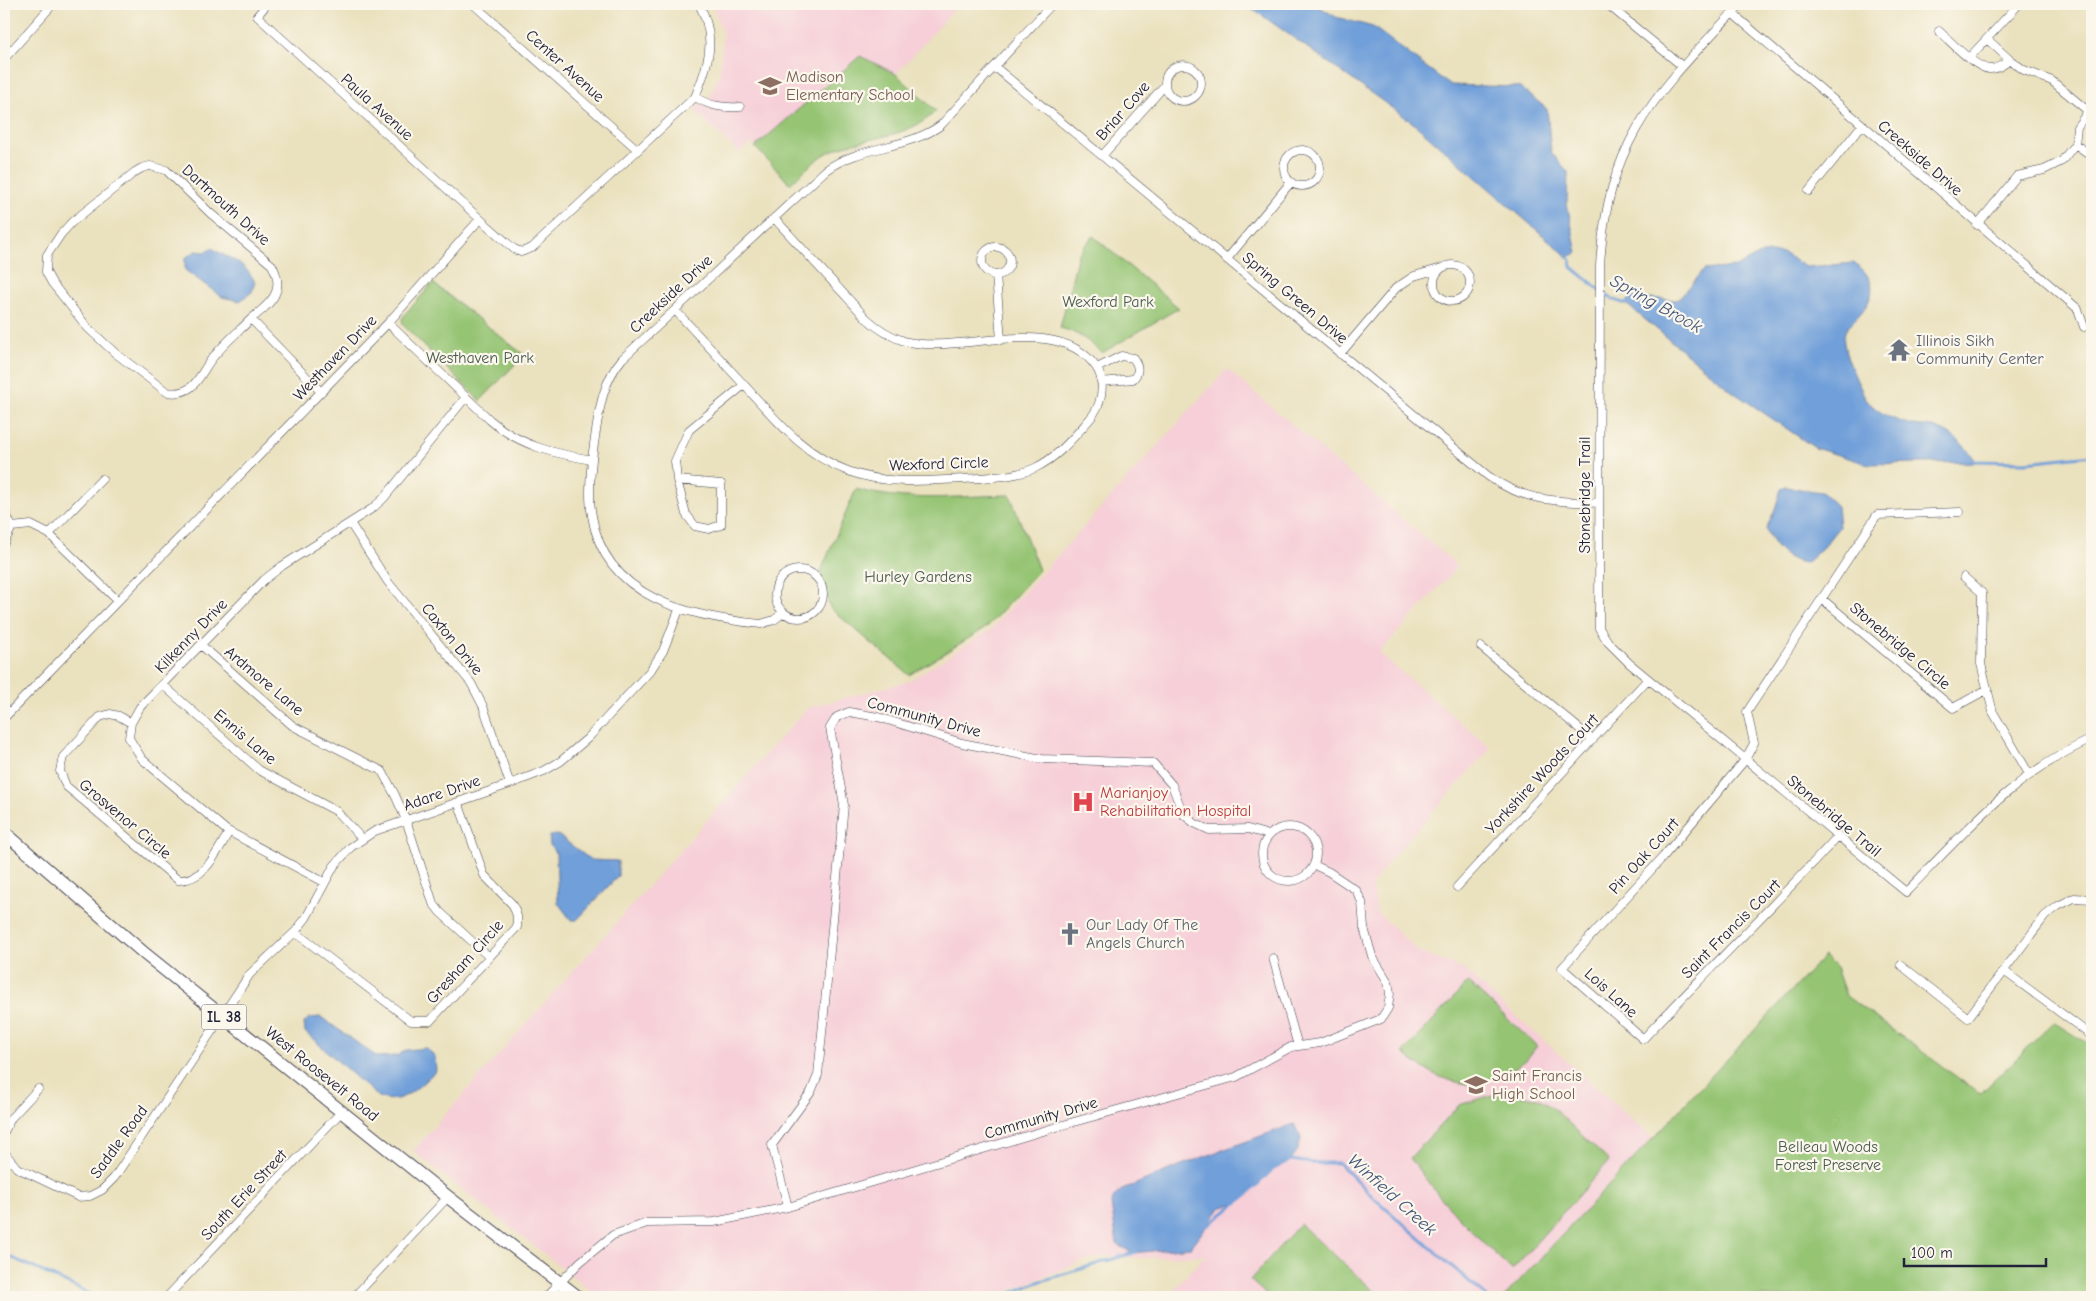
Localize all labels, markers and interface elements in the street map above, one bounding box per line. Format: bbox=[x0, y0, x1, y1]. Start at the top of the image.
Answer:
street label: Center Avenue bbox=[522, 26, 608, 106]
place label: Madison Elementary School bbox=[786, 68, 914, 104]
street label: Paula Avenue bbox=[337, 70, 417, 144]
school or university icon: Madison Elementary School bbox=[757, 73, 783, 99]
street label: Briar Cove bbox=[1092, 78, 1154, 144]
street label: Creekside Drive bbox=[1874, 116, 1966, 200]
street label: Dartmouth Drive bbox=[178, 161, 274, 249]
street label: Spring Green Drive bbox=[1239, 249, 1351, 347]
street label: Creekside Drive bbox=[626, 251, 716, 337]
water label: Spring Brook bbox=[1606, 270, 1706, 338]
park label: Wexford Park bbox=[1062, 293, 1154, 311]
street label: Westhaven Drive bbox=[290, 312, 380, 404]
place label: Illinois Sikh Community Center bbox=[1916, 332, 2044, 368]
temple icon: Illinois Sikh Community Center bbox=[1886, 337, 1912, 363]
park label: Westhaven Park bbox=[426, 349, 534, 367]
street label: Stonebridge Trail bbox=[1576, 437, 1594, 553]
street label: Wexford Circle bbox=[889, 453, 989, 475]
park label: Hurley Gardens bbox=[864, 568, 972, 586]
street label: Kilkenny Drive bbox=[151, 595, 231, 677]
street label: Stonebridge Circle bbox=[1846, 599, 1954, 693]
street label: Caxton Drive bbox=[418, 600, 486, 678]
street label: Ardmore Lane bbox=[221, 643, 307, 719]
street label: Community Drive bbox=[865, 693, 983, 741]
street label: Ennis Lane bbox=[210, 706, 280, 768]
street label: Yorkshire Woods Court bbox=[1482, 710, 1603, 838]
street label: Adare Drive bbox=[401, 771, 483, 815]
street label: Stonebridge Trail bbox=[1783, 772, 1885, 860]
street label: Grosvenor Circle bbox=[75, 775, 175, 863]
place label: Marianjoy Rehabilitation Hospital bbox=[1100, 784, 1251, 820]
hospital icon: Marianjoy Rehabilitation Hospital bbox=[1070, 789, 1096, 815]
street label: Pin Oak Court bbox=[1605, 814, 1683, 898]
street label: Saint Francis Court bbox=[1678, 875, 1785, 982]
place label: Our Lady Of The Angels Church bbox=[1086, 916, 1198, 952]
street label: Gresham Circle bbox=[423, 917, 507, 1007]
church icon: Our Lady Of The Angels Church bbox=[1057, 921, 1083, 947]
street label: Lois Lane bbox=[1581, 965, 1641, 1021]
road number: IL 38 bbox=[202, 1004, 246, 1030]
street label: West Roosevelt Road bbox=[262, 1023, 382, 1125]
place label: Saint Francis High School bbox=[1492, 1067, 1582, 1103]
school or university icon: Saint Francis High School bbox=[1463, 1072, 1489, 1098]
street label: Community Drive bbox=[982, 1093, 1100, 1143]
street label: Saddle Road bbox=[87, 1102, 151, 1182]
park label: Belleau Woods Forest Preserve bbox=[1775, 1138, 1881, 1174]
street label: South Erie Street bbox=[198, 1146, 291, 1244]
water label: Winfield Creek bbox=[1343, 1150, 1441, 1240]
scale bar bbox=[1904, 1236, 2046, 1268]
text: 100 m bbox=[1911, 1244, 1953, 1262]

